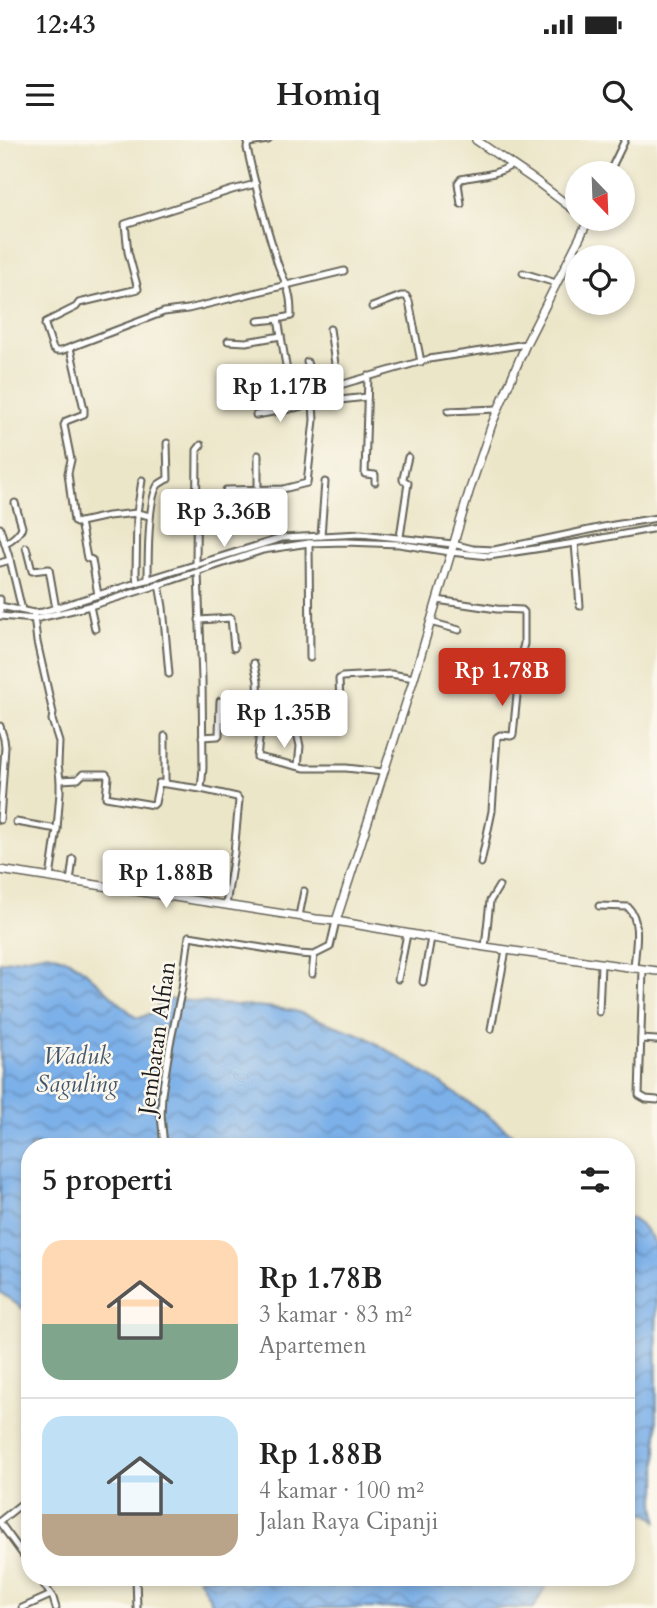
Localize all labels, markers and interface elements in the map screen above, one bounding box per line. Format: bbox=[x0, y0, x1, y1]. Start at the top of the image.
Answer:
text: 12:43 bbox=[35, 7, 96, 42]
text: Homiq bbox=[276, 73, 381, 117]
icon: menu bbox=[21, 76, 59, 114]
icon: search bbox=[598, 76, 636, 114]
north arrow bbox=[565, 161, 635, 231]
map controls bbox=[565, 161, 635, 315]
button: locate bbox=[565, 245, 635, 315]
pin: Rp 1.17B bbox=[208, 364, 352, 424]
text: Rp 1.17B bbox=[233, 371, 327, 402]
pin: Rp 3.36B bbox=[152, 490, 296, 549]
text: Rp 3.36B bbox=[177, 496, 271, 527]
pin: Rp 1.78B bbox=[430, 648, 574, 708]
text: Rp 1.78B bbox=[455, 655, 549, 686]
pin: Rp 1.35B bbox=[212, 690, 356, 750]
text: Rp 1.35B bbox=[237, 697, 331, 728]
pin: Rp 1.88B bbox=[94, 850, 238, 910]
text: Rp 1.88B bbox=[119, 857, 213, 888]
street label: Jembatan Alfian bbox=[130, 959, 183, 1120]
water label: Waduk Saguling bbox=[36, 1040, 118, 1101]
text: 5 properti bbox=[42, 1160, 173, 1201]
icon: filters bbox=[576, 1161, 614, 1199]
text: Rp 1.78B bbox=[259, 1258, 383, 1299]
icon: home bbox=[98, 1268, 182, 1352]
text: 3 kamar · 83 m² bbox=[259, 1299, 412, 1330]
text: Apartemen bbox=[259, 1330, 367, 1361]
text: Rp 1.88B bbox=[259, 1434, 383, 1475]
icon: home bbox=[98, 1444, 182, 1528]
text: 4 kamar · 100 m² bbox=[259, 1475, 424, 1506]
text: Jalan Raya Cipanji bbox=[259, 1506, 438, 1537]

